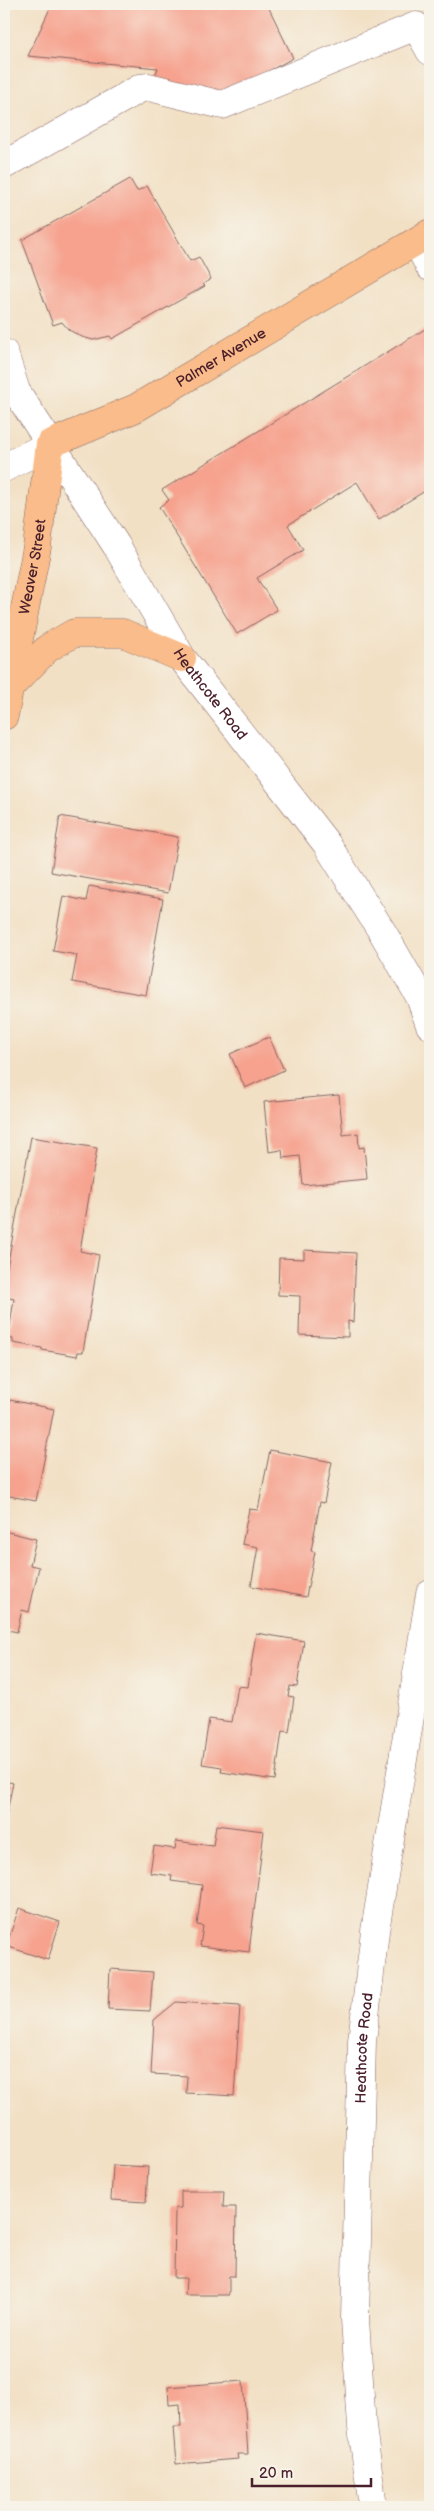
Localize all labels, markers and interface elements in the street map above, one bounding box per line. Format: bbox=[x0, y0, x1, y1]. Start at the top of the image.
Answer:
street label: Palmer Avenue bbox=[172, 324, 270, 392]
street label: Weaver Street bbox=[15, 518, 50, 616]
street label: Heathcote Road bbox=[168, 645, 251, 744]
street label: Heathcote Road bbox=[351, 1992, 378, 2104]
scale bar bbox=[252, 2456, 370, 2488]
text: 20 m bbox=[259, 2464, 293, 2483]

